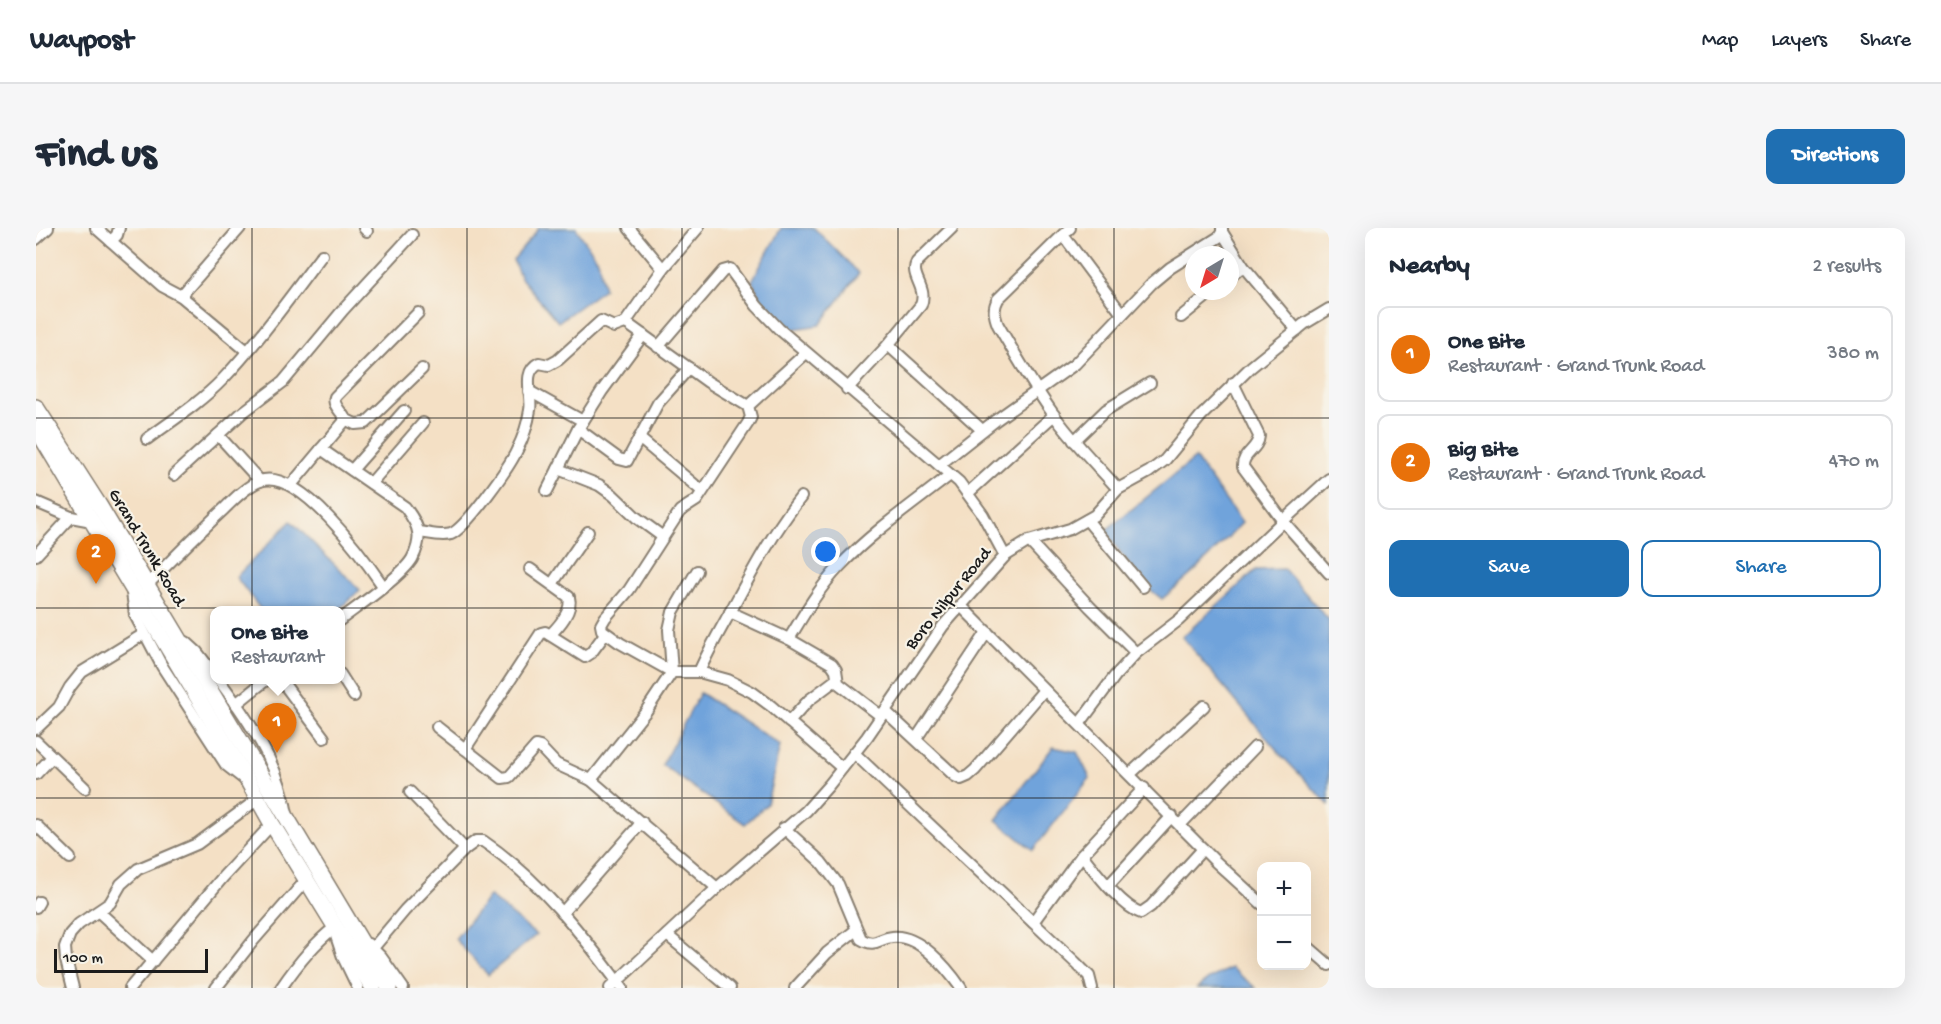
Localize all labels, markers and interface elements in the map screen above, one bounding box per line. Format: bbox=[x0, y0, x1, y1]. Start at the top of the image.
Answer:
text: Waypost bbox=[30, 25, 133, 58]
text: Map bbox=[1702, 29, 1738, 54]
text: Layers bbox=[1771, 29, 1827, 54]
text: Share bbox=[1860, 29, 1911, 54]
button: Directions bbox=[1766, 129, 1905, 184]
text: Find us bbox=[36, 132, 156, 181]
north arrow bbox=[1185, 246, 1239, 300]
text: Nearby bbox=[1389, 252, 1470, 283]
text: 2 results bbox=[1812, 256, 1881, 279]
text: One Bite bbox=[1448, 330, 1525, 356]
text: 1 bbox=[1406, 343, 1415, 366]
text: 380 m bbox=[1827, 343, 1879, 366]
text: Restaurant · Grand Trunk Road bbox=[1448, 356, 1704, 379]
text: Big Bite bbox=[1448, 438, 1518, 464]
text: 2 bbox=[1406, 451, 1415, 474]
text: 470 m bbox=[1829, 451, 1879, 474]
text: Restaurant · Grand Trunk Road bbox=[1448, 464, 1704, 487]
street label: Grand Trunk Road bbox=[103, 486, 190, 612]
pin: 2 bbox=[76, 534, 116, 584]
your location bbox=[811, 537, 840, 566]
button: Save bbox=[1389, 540, 1629, 597]
button: Share bbox=[1641, 540, 1881, 597]
street label: Boro Nilpur Road bbox=[901, 543, 998, 655]
popup bbox=[210, 606, 345, 684]
text: One Bite bbox=[231, 621, 308, 647]
text: Restaurant bbox=[231, 647, 324, 670]
pin: 1 bbox=[258, 704, 296, 753]
map controls bbox=[1257, 862, 1311, 970]
button: + bbox=[1257, 862, 1311, 916]
button: − bbox=[1257, 916, 1311, 970]
scale bar bbox=[54, 946, 208, 974]
text: 100 m bbox=[63, 950, 103, 969]

